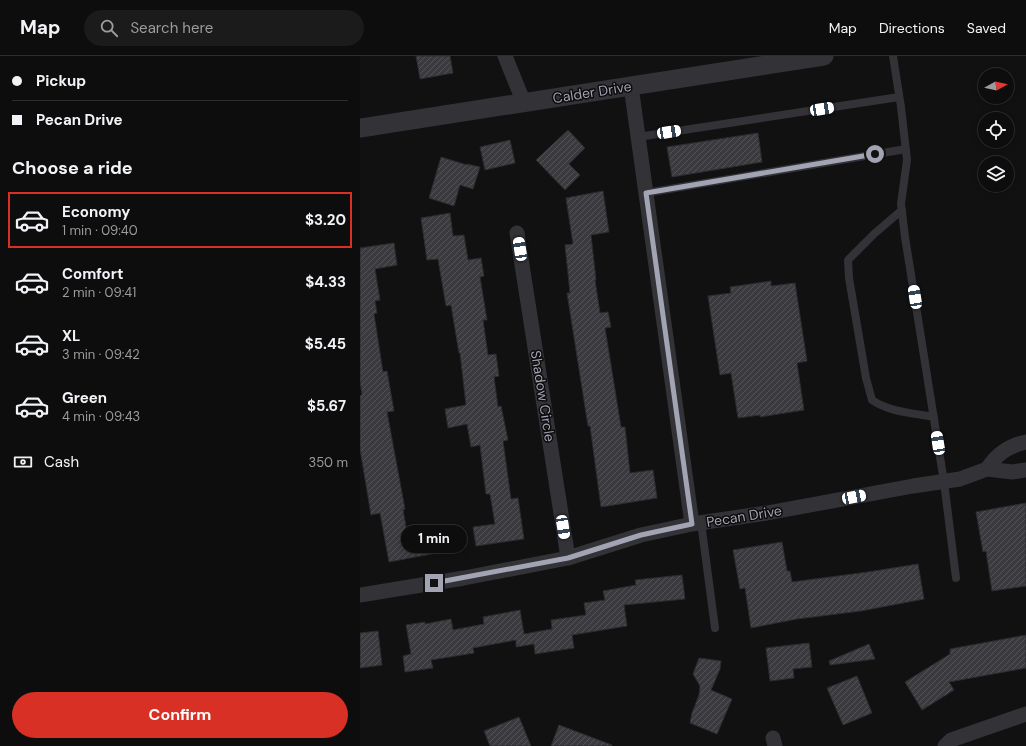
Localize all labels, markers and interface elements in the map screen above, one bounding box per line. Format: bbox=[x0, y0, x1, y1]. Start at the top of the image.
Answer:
search box bbox=[84, 10, 364, 46]
text: Map bbox=[20, 15, 60, 40]
icon: search bbox=[98, 17, 120, 39]
text: Search here bbox=[130, 18, 213, 38]
text: Map bbox=[829, 19, 857, 37]
text: Directions bbox=[879, 19, 945, 37]
text: Saved bbox=[967, 19, 1006, 37]
north arrow bbox=[978, 68, 1014, 104]
map controls bbox=[978, 68, 1014, 192]
text: Pickup bbox=[36, 71, 86, 91]
street label: Calder Drive bbox=[551, 77, 633, 107]
car bbox=[809, 101, 835, 117]
text: Pecan Drive bbox=[36, 110, 123, 130]
button: locate bbox=[978, 112, 1014, 148]
car bbox=[656, 124, 682, 140]
route start bbox=[866, 145, 884, 163]
text: Choose a ride bbox=[12, 156, 133, 180]
button: layers bbox=[978, 156, 1014, 192]
icon: car bbox=[14, 202, 50, 238]
text: Economy bbox=[62, 202, 130, 222]
text: $3.20 bbox=[305, 210, 346, 230]
text: 1 min · 09:40 bbox=[62, 222, 138, 239]
car bbox=[512, 236, 528, 262]
icon: car bbox=[14, 264, 50, 300]
text: Comfort bbox=[62, 264, 123, 284]
text: $4.33 bbox=[305, 272, 346, 292]
text: 2 min · 09:41 bbox=[62, 284, 136, 301]
car bbox=[907, 284, 923, 310]
icon: car bbox=[14, 326, 50, 362]
text: XL bbox=[62, 326, 80, 346]
text: $5.45 bbox=[305, 334, 346, 354]
text: 3 min · 09:42 bbox=[62, 346, 140, 363]
street label: Shadow Circle bbox=[527, 349, 559, 443]
icon: car bbox=[14, 388, 50, 424]
text: Green bbox=[62, 388, 107, 408]
text: $5.67 bbox=[307, 396, 346, 416]
text: 4 min · 09:43 bbox=[62, 408, 140, 425]
car bbox=[930, 430, 946, 456]
icon: cash bbox=[12, 451, 34, 473]
text: Cash bbox=[44, 452, 79, 472]
text: 350 m bbox=[308, 454, 348, 471]
car bbox=[841, 489, 867, 505]
street label: Pecan Drive bbox=[705, 501, 783, 531]
car bbox=[555, 514, 571, 540]
callout: 1 min bbox=[401, 525, 467, 553]
text: 1 min bbox=[418, 530, 450, 547]
route end bbox=[425, 574, 443, 592]
button: Confirm bbox=[12, 692, 348, 738]

